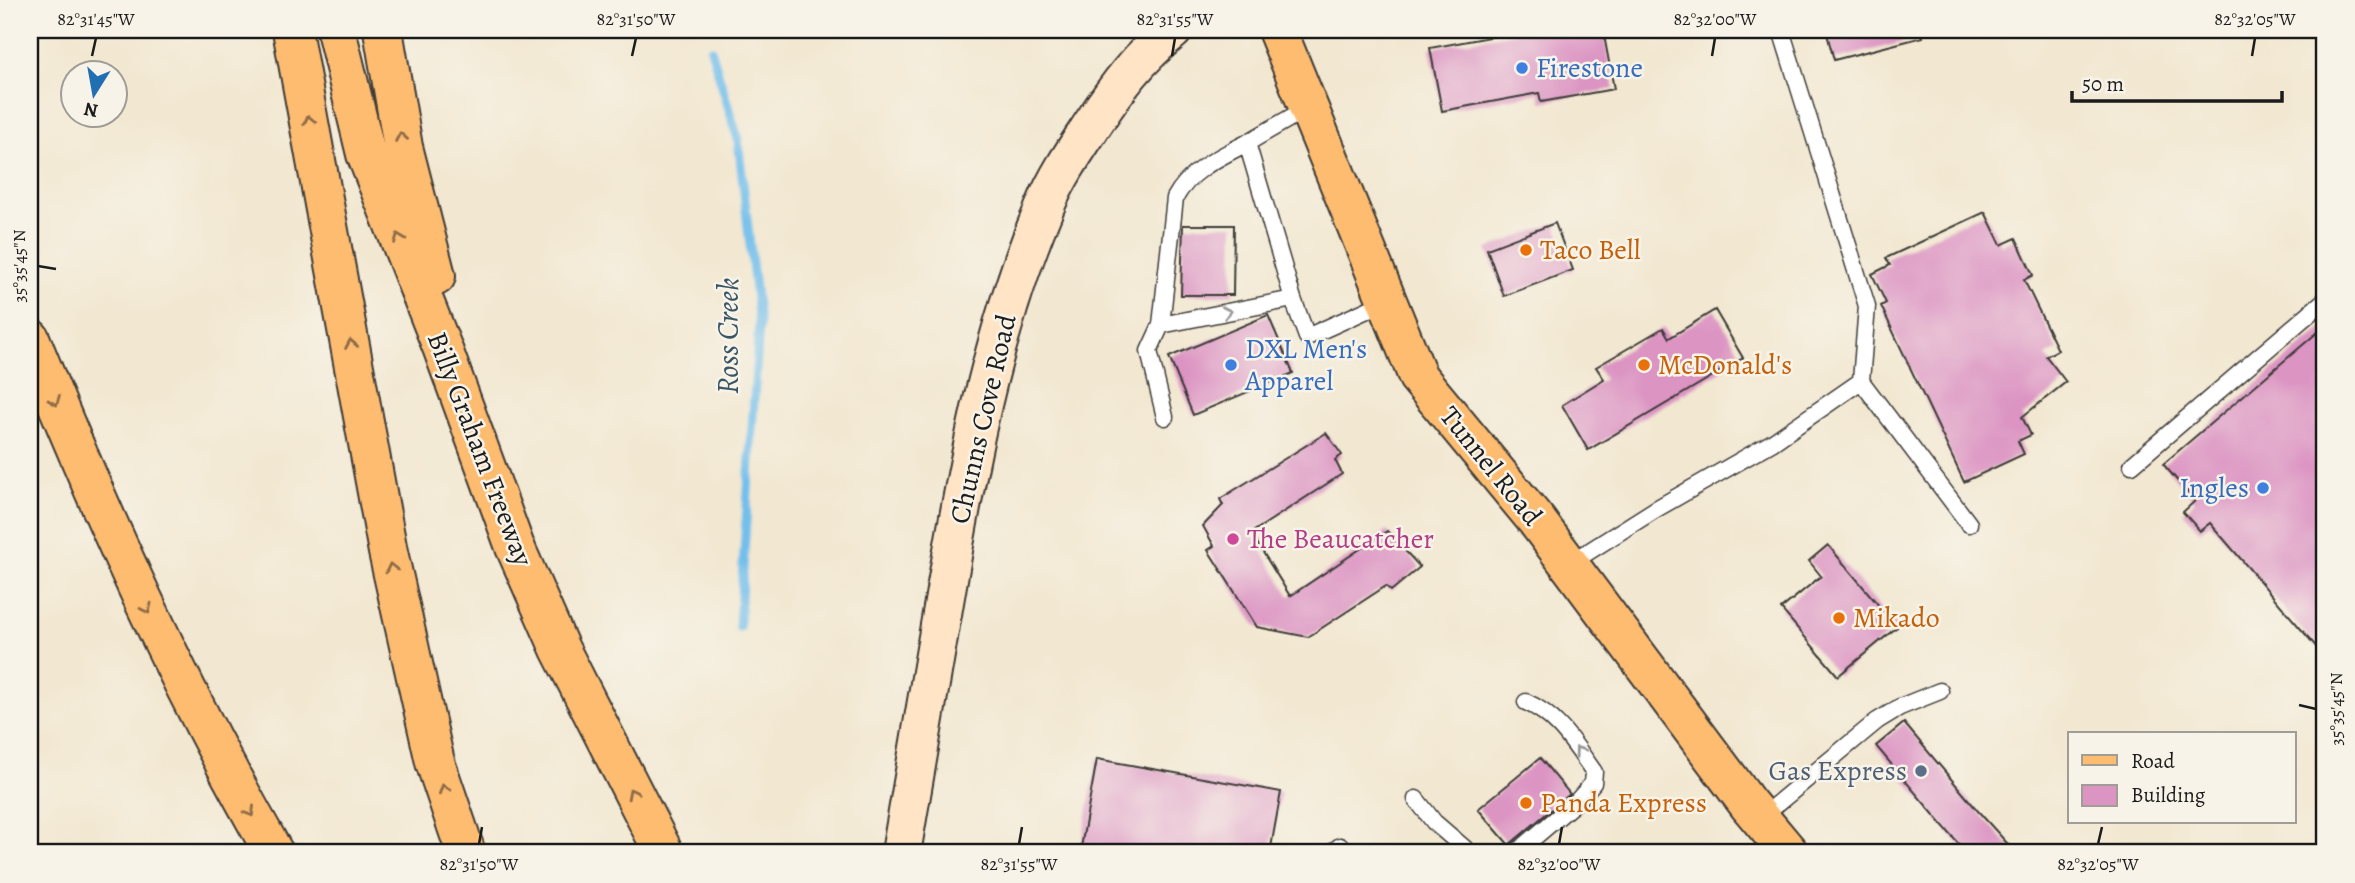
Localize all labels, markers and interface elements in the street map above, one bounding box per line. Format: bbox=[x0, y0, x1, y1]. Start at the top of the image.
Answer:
text: 82°31'45"W bbox=[57, 7, 135, 31]
text: 82°31'50"W bbox=[596, 7, 676, 31]
text: 82°31'55"W bbox=[1136, 7, 1214, 31]
text: 82°32'00"W bbox=[1673, 7, 1757, 31]
text: 82°32'05"W bbox=[2214, 7, 2296, 31]
place label: Firestone bbox=[1536, 49, 1643, 87]
north arrow bbox=[60, 60, 130, 130]
marker: Firestone bbox=[1514, 60, 1530, 76]
scale bar bbox=[2072, 60, 2282, 104]
text: 50 m bbox=[2082, 70, 2124, 98]
text: N bbox=[82, 96, 100, 124]
one-way arrow bbox=[302, 114, 317, 126]
one-way arrow bbox=[394, 131, 409, 143]
text: 35°35'45"N bbox=[7, 229, 31, 303]
place label: Taco Bell bbox=[1540, 231, 1641, 269]
one-way arrow bbox=[394, 233, 408, 245]
marker: Taco Bell bbox=[1518, 242, 1534, 258]
water label: Ross Creek bbox=[708, 278, 748, 394]
one-way arrow bbox=[1221, 306, 1233, 321]
street label: Chunns Cove Road bbox=[940, 310, 1026, 528]
street label: Billy Graham Freeway bbox=[418, 326, 542, 572]
place label: DXL Men's Apparel bbox=[1244, 330, 1367, 400]
one-way arrow bbox=[344, 338, 359, 350]
place label: McDonald's bbox=[1658, 346, 1792, 384]
marker: DXL Men's Apparel bbox=[1223, 357, 1239, 373]
marker: McDonald's bbox=[1636, 357, 1652, 373]
one-way arrow bbox=[47, 394, 61, 406]
street label: Tunnel Road bbox=[1431, 398, 1552, 534]
place label: Ingles bbox=[2179, 469, 2249, 507]
marker: Ingles bbox=[2255, 480, 2271, 496]
place label: The Beaucatcher bbox=[1247, 520, 1434, 558]
marker: The Beaucatcher bbox=[1225, 531, 1241, 547]
one-way arrow bbox=[385, 562, 400, 574]
place label: Mikado bbox=[1853, 599, 1940, 637]
one-way arrow bbox=[139, 602, 153, 614]
marker: Mikado bbox=[1831, 610, 1847, 626]
text: 35°35'45"N bbox=[2324, 672, 2348, 746]
legend bbox=[2068, 732, 2296, 824]
one-way arrow bbox=[1575, 746, 1587, 759]
text: Road bbox=[2131, 747, 2175, 775]
place label: Gas Express bbox=[1769, 752, 1907, 790]
marker: Gas Express bbox=[1913, 763, 1929, 779]
text: Building bbox=[2131, 781, 2206, 809]
one-way arrow bbox=[438, 783, 452, 795]
place label: Panda Express bbox=[1540, 784, 1707, 822]
one-way arrow bbox=[627, 788, 641, 800]
marker: Panda Express bbox=[1518, 795, 1534, 811]
one-way arrow bbox=[242, 804, 255, 817]
text: 82°31'50"W bbox=[439, 852, 519, 876]
text: 82°31'55"W bbox=[980, 852, 1058, 876]
text: 82°32'00"W bbox=[1517, 852, 1601, 876]
text: 82°32'05"W bbox=[2057, 852, 2139, 876]

